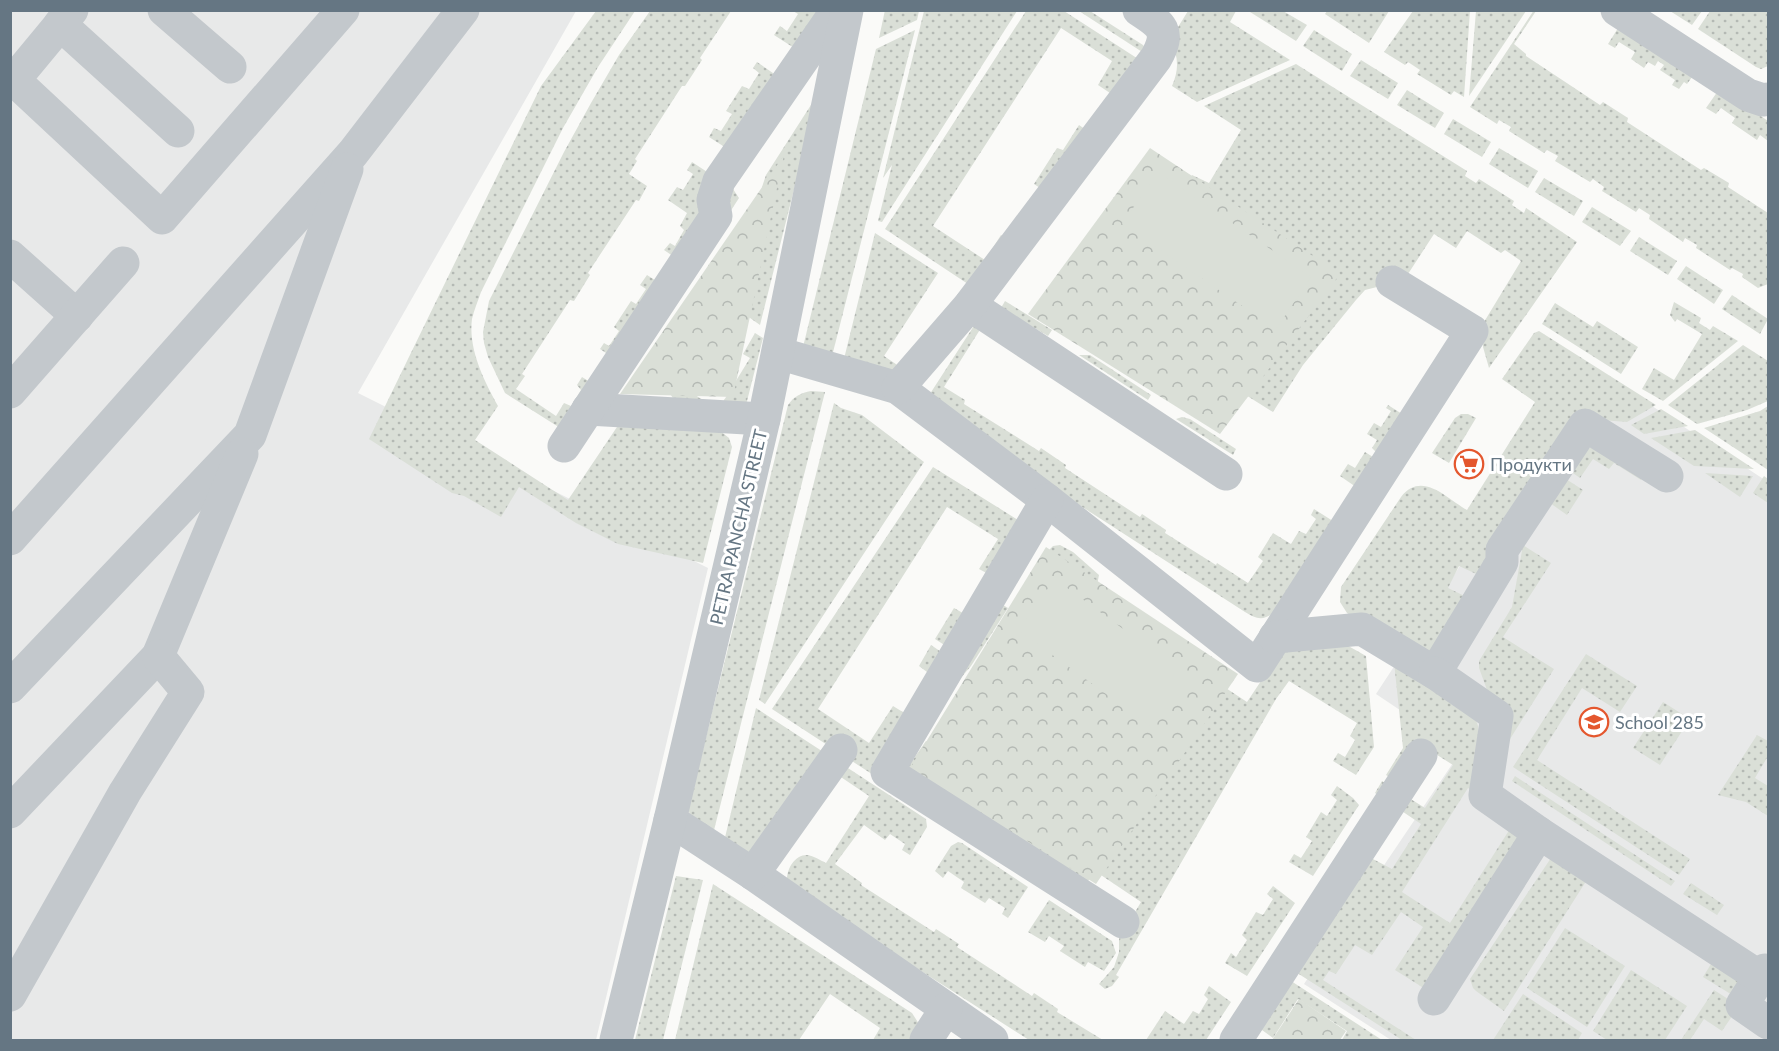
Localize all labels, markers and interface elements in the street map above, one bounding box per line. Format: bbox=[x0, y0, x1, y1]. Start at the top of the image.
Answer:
street label: PETRA PANCHA STREET bbox=[705, 427, 771, 627]
supermarket icon: Продукти bbox=[1453, 448, 1485, 480]
place label: Продукти bbox=[1490, 453, 1572, 475]
school or university icon: School 285 bbox=[1578, 706, 1610, 738]
place label: School 285 bbox=[1615, 711, 1704, 733]

